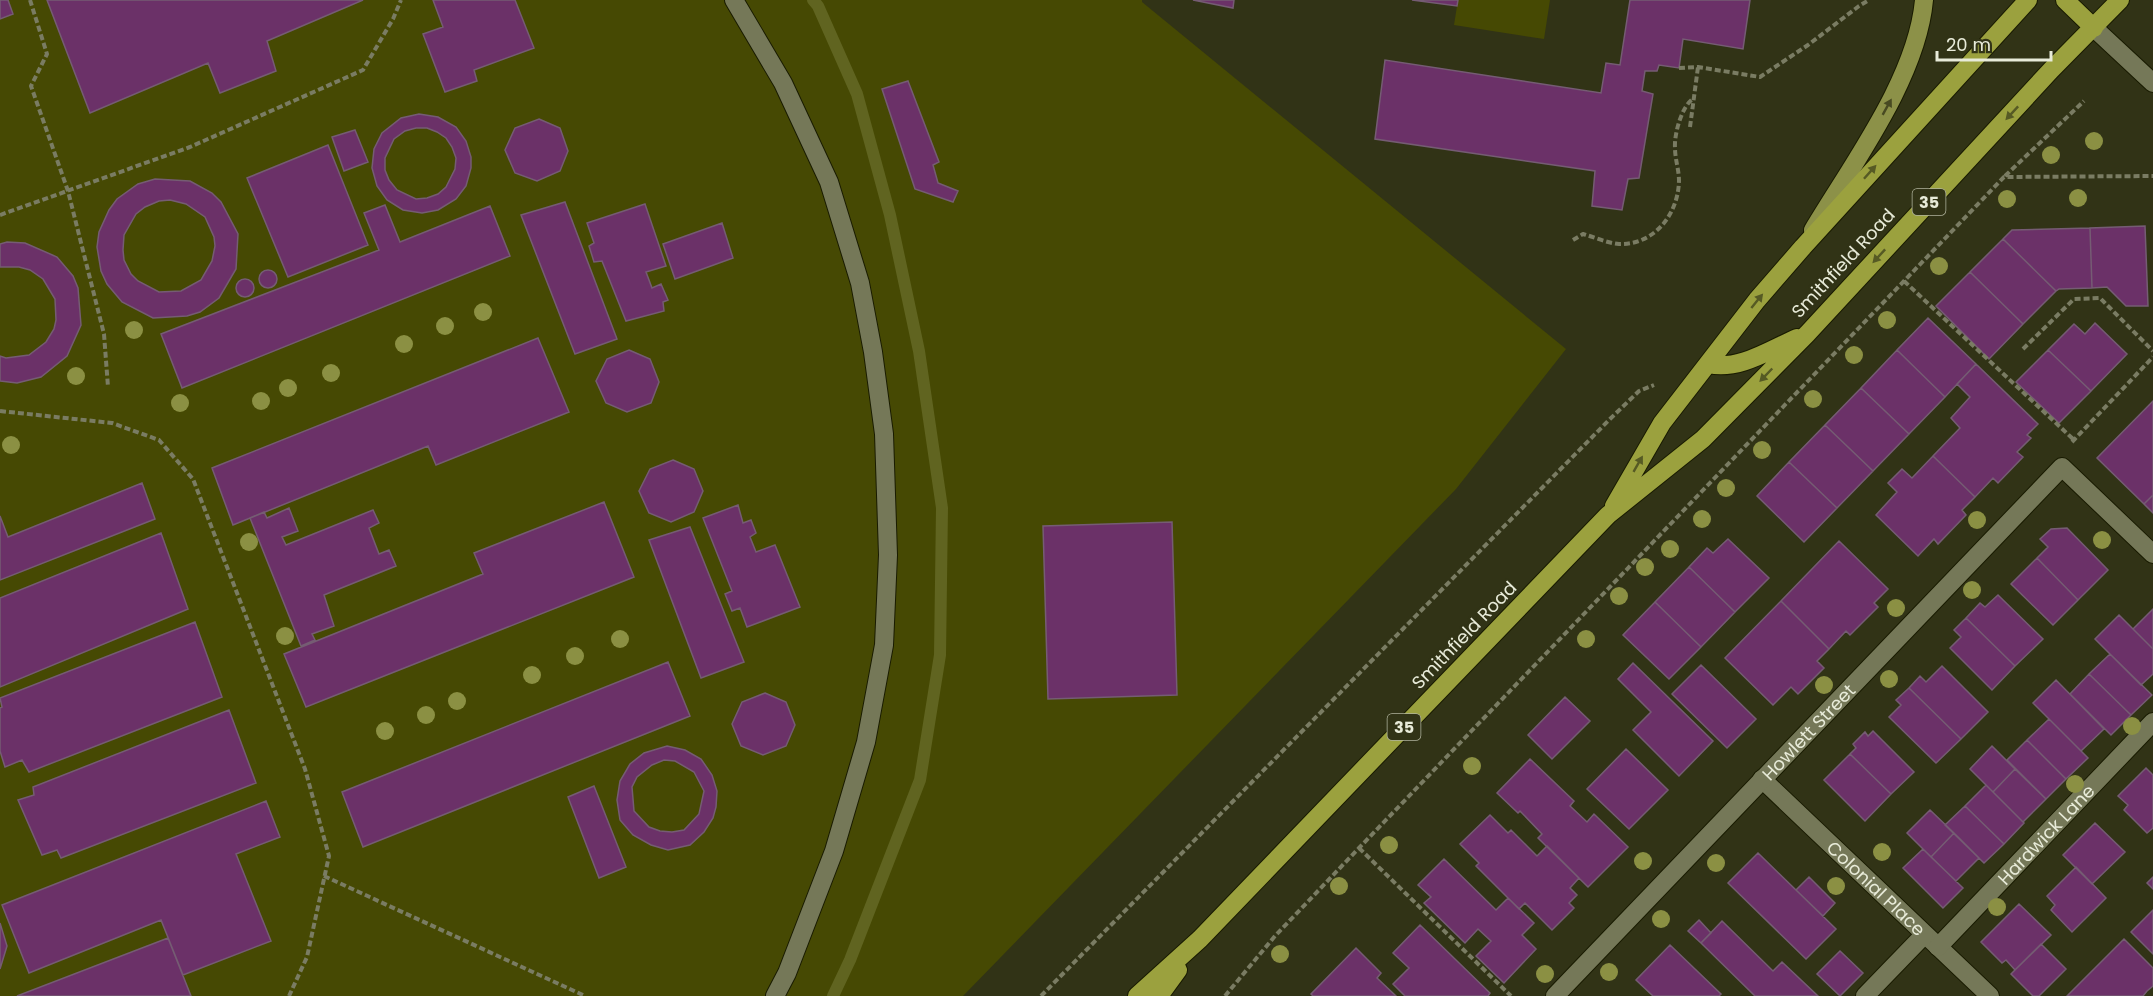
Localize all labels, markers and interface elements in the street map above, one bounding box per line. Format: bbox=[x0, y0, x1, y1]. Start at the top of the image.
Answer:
scale bar bbox=[1937, 24, 2051, 62]
text: 20 m bbox=[1946, 32, 1991, 57]
one-way arrow bbox=[1882, 98, 1892, 115]
one-way arrow bbox=[2005, 106, 2019, 120]
one-way arrow bbox=[1863, 165, 1877, 180]
road number: 35 bbox=[1912, 189, 1946, 215]
street label: Smithfield Road bbox=[1786, 203, 1900, 323]
one-way arrow bbox=[1873, 248, 1886, 263]
one-way arrow bbox=[1750, 293, 1763, 308]
one-way arrow bbox=[1759, 368, 1773, 383]
one-way arrow bbox=[1633, 456, 1643, 473]
street label: Smithfield Road bbox=[1406, 575, 1522, 695]
street label: Howlett Street bbox=[1756, 678, 1861, 786]
road number: 35 bbox=[1388, 714, 1420, 740]
street label: Hardwick Lane bbox=[1992, 778, 2100, 890]
street label: Colonial Place bbox=[1821, 835, 1931, 941]

